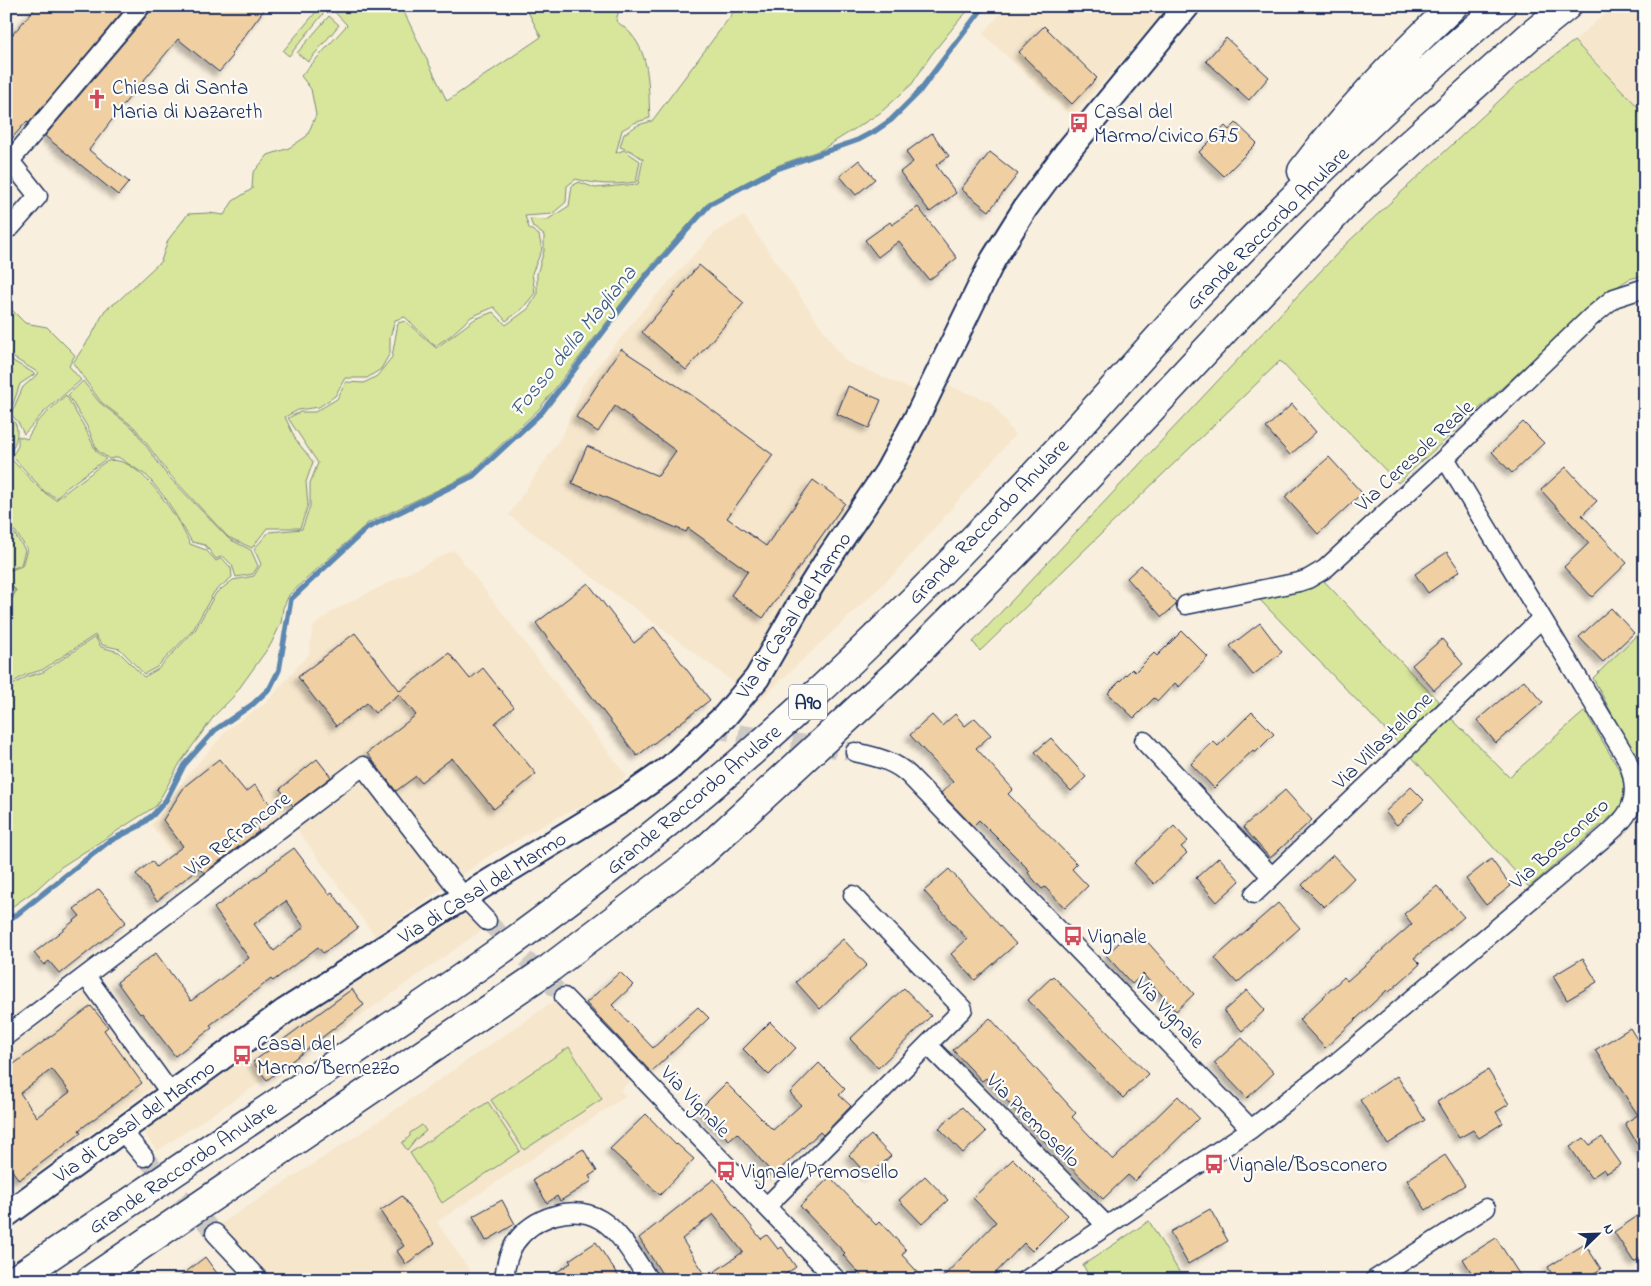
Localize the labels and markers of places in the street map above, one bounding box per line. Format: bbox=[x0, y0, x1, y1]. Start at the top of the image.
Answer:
place label: Chiesa di Santa Maria di Nazareth bbox=[112, 74, 262, 128]
church icon: Chiesa di Santa Maria di Nazareth bbox=[86, 88, 108, 110]
place label: Casal del Marmo/civico 675 bbox=[1094, 98, 1239, 152]
bus stop icon: Casal del Marmo/civico 675 bbox=[1068, 112, 1090, 134]
place label: Vignale bbox=[1087, 923, 1147, 955]
bus stop icon: Vignale bbox=[1062, 925, 1084, 947]
place label: Casal del Marmo/Bernezzo bbox=[257, 1030, 400, 1084]
bus stop icon: Casal del Marmo/Bernezzo bbox=[231, 1044, 253, 1066]
place label: Vignale/Bosconero bbox=[1228, 1151, 1388, 1183]
bus stop icon: Vignale/Bosconero bbox=[1203, 1153, 1225, 1175]
place label: Vignale/Premosello bbox=[740, 1158, 898, 1190]
bus stop icon: Vignale/Premosello bbox=[715, 1160, 737, 1182]

